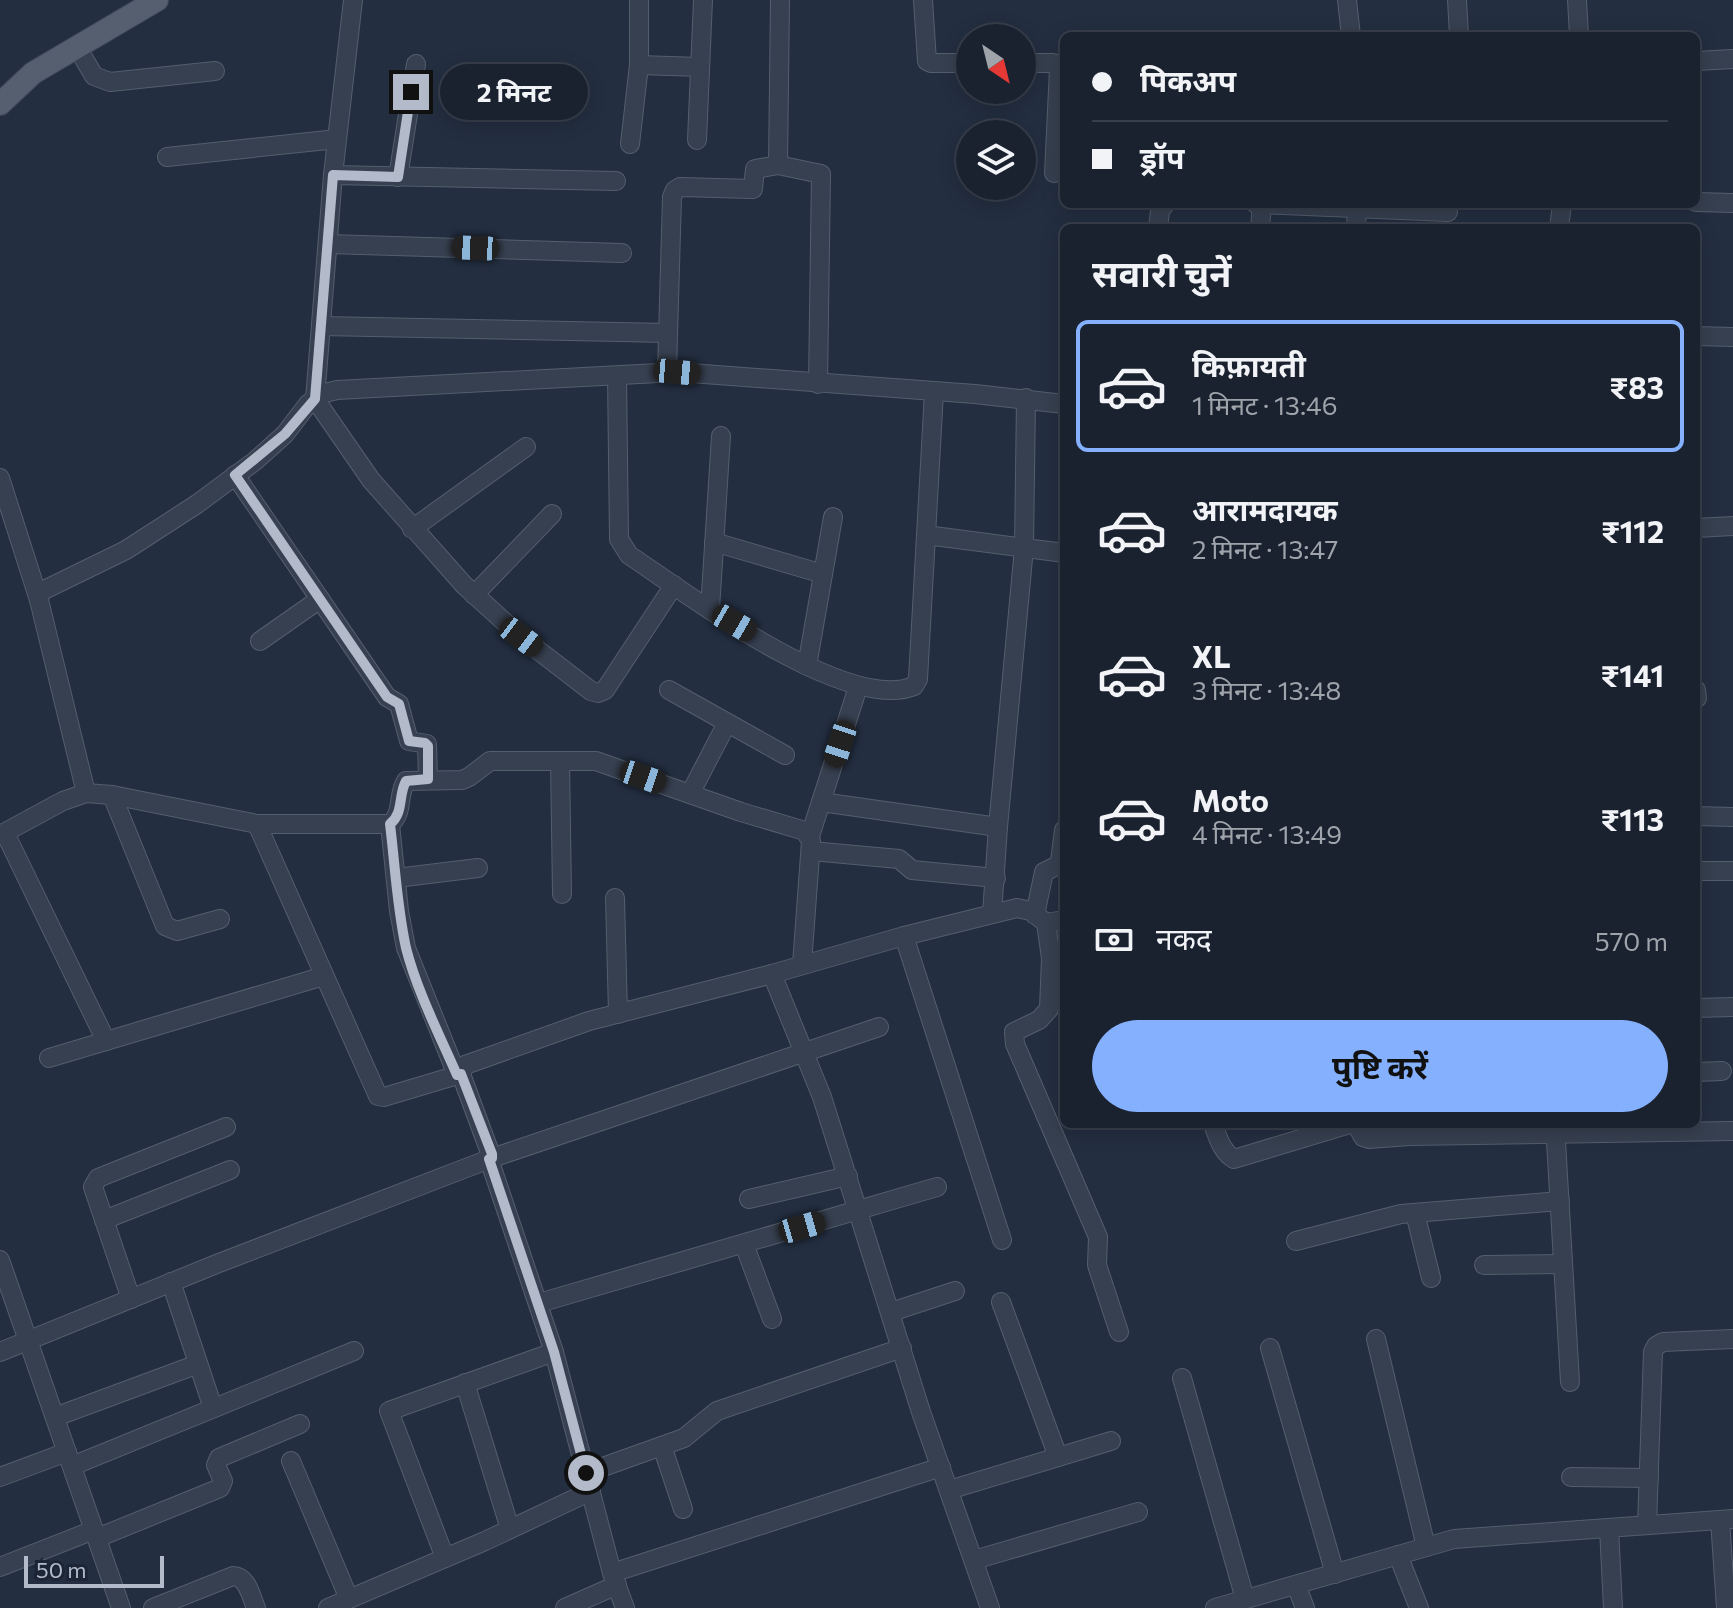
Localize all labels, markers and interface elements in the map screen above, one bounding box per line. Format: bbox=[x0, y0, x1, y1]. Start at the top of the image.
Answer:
north arrow bbox=[956, 24, 1036, 104]
map controls bbox=[956, 24, 1036, 200]
text: पिकअप bbox=[1140, 61, 1236, 98]
callout: 2 मिनट bbox=[439, 64, 587, 120]
route end bbox=[393, 74, 429, 110]
text: 2 मिनट bbox=[477, 76, 551, 107]
button: layers bbox=[956, 120, 1036, 200]
text: ड्रॉप bbox=[1140, 138, 1184, 175]
car bbox=[451, 235, 499, 261]
text: सवारी चुनें bbox=[1092, 250, 1231, 294]
text: किफ़ायती bbox=[1192, 346, 1306, 383]
icon: car bbox=[1096, 350, 1168, 422]
car bbox=[652, 358, 702, 386]
text: ₹83 bbox=[1610, 368, 1664, 405]
text: 1 मिनट · 13:46 bbox=[1192, 389, 1337, 420]
text: आरामदायक bbox=[1192, 490, 1338, 527]
icon: car bbox=[1096, 494, 1168, 566]
text: ₹112 bbox=[1601, 512, 1664, 549]
text: 2 मिनट · 13:47 bbox=[1192, 533, 1338, 564]
car bbox=[707, 601, 761, 645]
car bbox=[495, 613, 547, 661]
text: XL bbox=[1192, 637, 1231, 674]
icon: car bbox=[1096, 638, 1168, 710]
text: ₹141 bbox=[1601, 656, 1664, 693]
text: 3 मिनट · 13:48 bbox=[1192, 674, 1341, 705]
car bbox=[821, 717, 859, 771]
car bbox=[616, 758, 670, 796]
text: Moto bbox=[1192, 781, 1269, 818]
icon: car bbox=[1096, 782, 1168, 854]
text: ₹113 bbox=[1601, 800, 1664, 837]
text: 4 मिनट · 13:49 bbox=[1192, 818, 1342, 849]
icon: cash bbox=[1092, 918, 1136, 962]
text: नकद bbox=[1156, 919, 1212, 956]
text: 570 m bbox=[1595, 925, 1668, 956]
button: पुष्टि करें bbox=[1092, 1020, 1668, 1112]
car bbox=[776, 1209, 828, 1245]
route start bbox=[568, 1455, 604, 1491]
scale bar bbox=[24, 1552, 164, 1588]
text: 50 m bbox=[36, 1556, 86, 1583]

